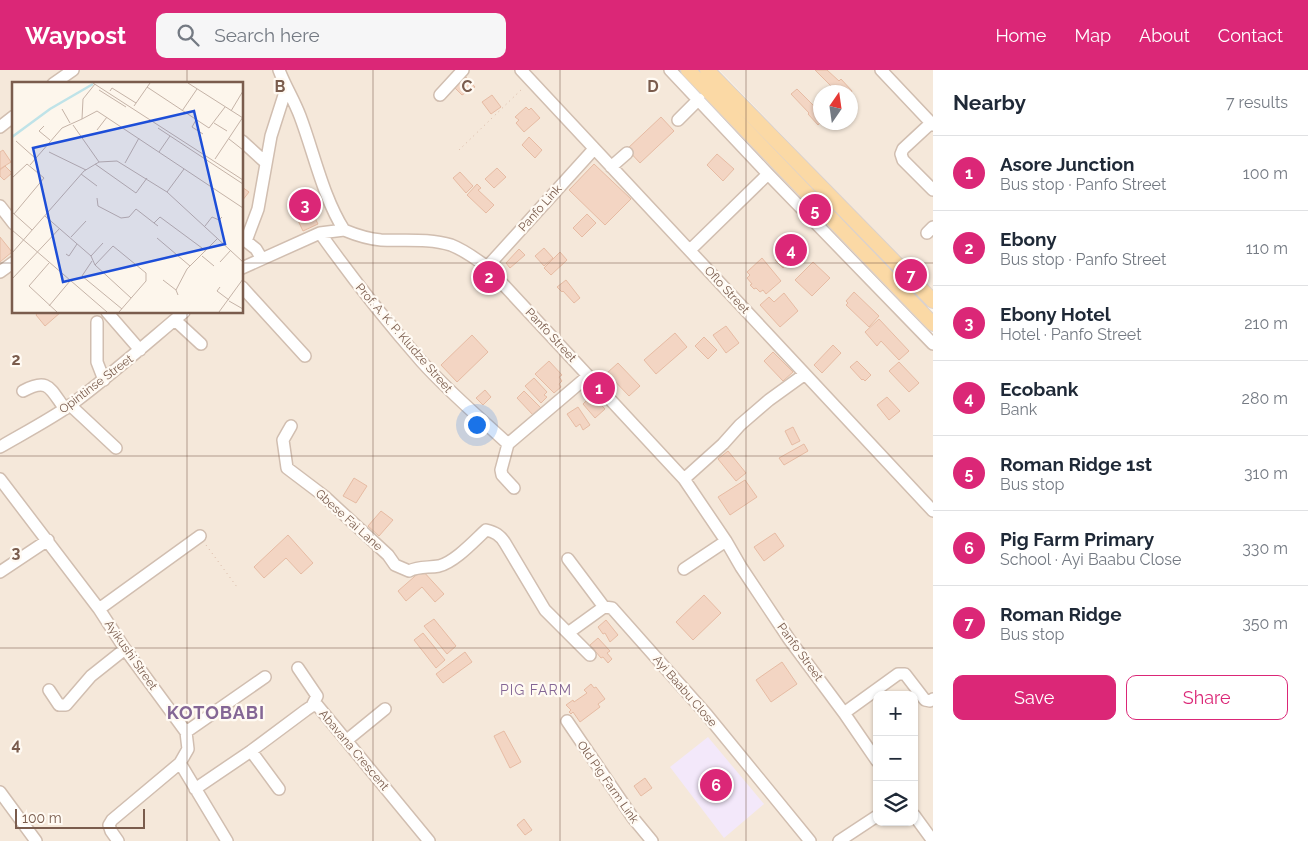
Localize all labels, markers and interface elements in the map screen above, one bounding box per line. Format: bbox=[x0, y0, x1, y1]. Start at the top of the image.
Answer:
search box bbox=[156, 13, 506, 58]
text: Waypost bbox=[25, 21, 126, 50]
icon: search bbox=[174, 21, 202, 49]
text: Search here bbox=[214, 24, 320, 46]
text: Home bbox=[995, 25, 1046, 46]
text: Map bbox=[1074, 25, 1111, 46]
text: About bbox=[1139, 25, 1190, 46]
text: Contact bbox=[1218, 25, 1283, 46]
text: B bbox=[275, 77, 286, 96]
text: C bbox=[462, 77, 473, 96]
text: D bbox=[647, 77, 659, 96]
inset map bbox=[12, 82, 244, 314]
north arrow bbox=[813, 85, 858, 130]
text: Nearby bbox=[953, 90, 1026, 115]
text: 7 results bbox=[1226, 93, 1288, 112]
text: Asore Junction bbox=[1000, 153, 1134, 175]
text: 1 bbox=[965, 164, 973, 183]
text: 100 m bbox=[1243, 164, 1288, 183]
text: Bus stop · Panfo Street bbox=[1000, 175, 1166, 194]
street label: Panfo Link bbox=[515, 181, 565, 234]
pin: 3 bbox=[289, 186, 321, 224]
pin: 5 bbox=[799, 191, 831, 229]
text: Ebony bbox=[1000, 228, 1057, 250]
pin: 4 bbox=[775, 231, 807, 269]
text: 2 bbox=[964, 239, 974, 258]
text: 110 m bbox=[1246, 239, 1288, 258]
text: Bus stop · Panfo Street bbox=[1000, 250, 1166, 269]
pin: 7 bbox=[895, 256, 927, 294]
pin: 2 bbox=[473, 258, 505, 296]
street label: Oflo Street bbox=[702, 263, 752, 317]
street label: Prof. A. K. P. Kludze Street bbox=[353, 281, 455, 395]
text: Ebony Hotel bbox=[1000, 303, 1111, 325]
street label: Panfo Street bbox=[523, 305, 579, 365]
text: 3 bbox=[965, 314, 973, 333]
text: 210 m bbox=[1244, 314, 1288, 333]
text: Hotel · Panfo Street bbox=[1000, 325, 1142, 344]
text: 2 bbox=[11, 350, 21, 369]
street label: Opintinse Street bbox=[56, 352, 136, 416]
pin: 1 bbox=[583, 369, 615, 407]
text: Ecobank bbox=[1000, 378, 1078, 400]
text: 4 bbox=[964, 389, 974, 408]
text: 280 m bbox=[1242, 389, 1288, 408]
text: Bank bbox=[1000, 400, 1037, 419]
your location bbox=[464, 412, 490, 438]
text: Roman Ridge 1st bbox=[1000, 453, 1152, 475]
text: 5 bbox=[965, 464, 973, 483]
text: 310 m bbox=[1244, 464, 1288, 483]
text: Bus stop bbox=[1000, 475, 1064, 494]
street label: Gbese Fai Lane bbox=[313, 486, 385, 554]
text: Pig Farm Primary bbox=[1000, 528, 1154, 550]
text: 6 bbox=[964, 539, 974, 558]
text: 330 m bbox=[1242, 539, 1288, 558]
text: 3 bbox=[12, 543, 21, 562]
text: School · Ayi Baabu Close bbox=[1000, 550, 1181, 569]
text: Roman Ridge bbox=[1000, 603, 1122, 625]
text: 7 bbox=[965, 614, 973, 633]
text: 350 m bbox=[1242, 614, 1288, 633]
street label: Ayikushi Street bbox=[102, 617, 160, 693]
street label: Panfo Street bbox=[774, 620, 826, 684]
text: Bus stop bbox=[1000, 625, 1064, 644]
street label: Ayi Baabu Close bbox=[650, 652, 720, 730]
button: Save bbox=[953, 675, 1116, 720]
button: Share bbox=[1126, 675, 1288, 720]
district label: PIG FARM bbox=[500, 682, 572, 698]
map controls bbox=[873, 691, 918, 826]
button: + bbox=[873, 691, 918, 736]
district label: KOTOBABI bbox=[167, 702, 265, 723]
street label: Abavana Crescent bbox=[316, 707, 392, 793]
text: 4 bbox=[11, 735, 21, 754]
button: − bbox=[873, 736, 918, 781]
street label: Old Pig Farm Link bbox=[574, 738, 642, 826]
pin: 6 bbox=[700, 766, 732, 804]
button: layers bbox=[873, 781, 918, 826]
scale bar bbox=[15, 806, 145, 829]
text: 100 m bbox=[22, 810, 62, 826]

